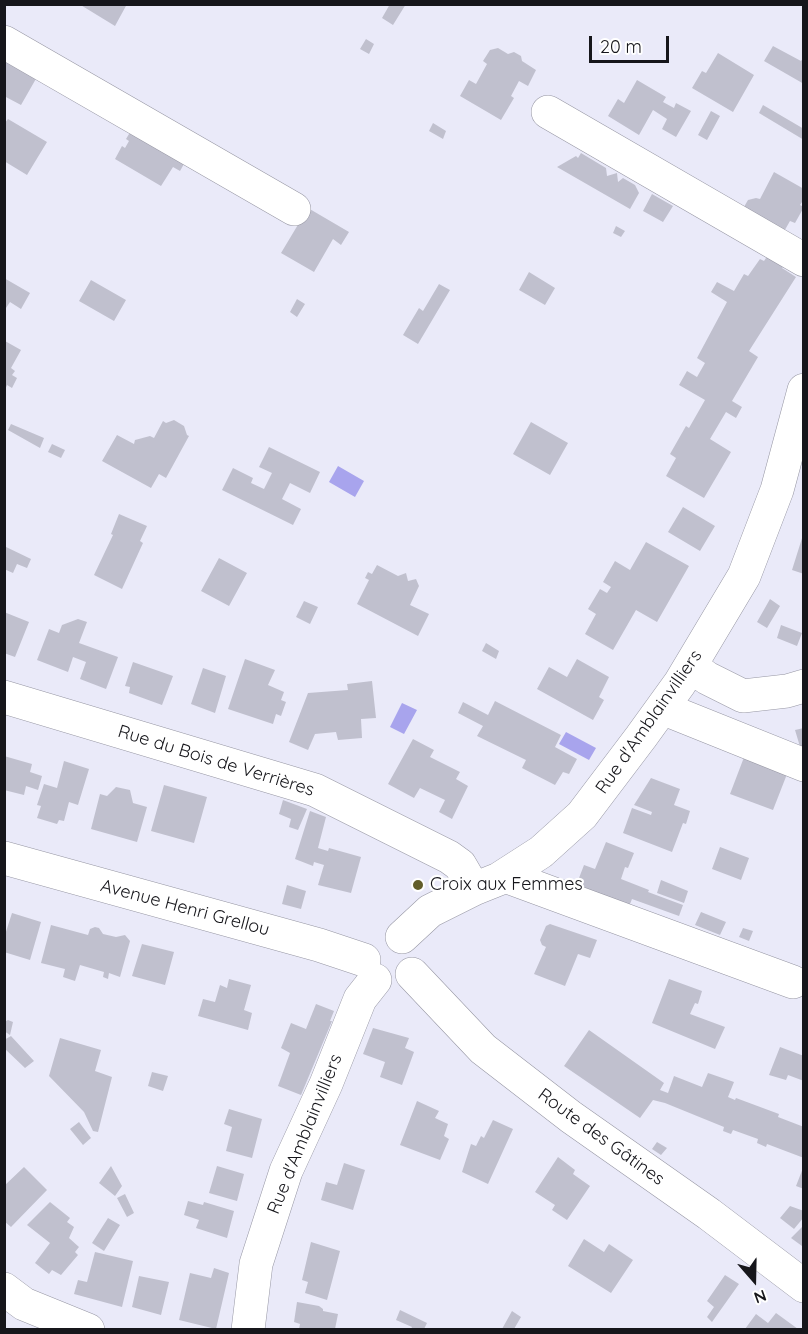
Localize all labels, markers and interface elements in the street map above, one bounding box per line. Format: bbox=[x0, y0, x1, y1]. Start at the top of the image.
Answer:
scale bar bbox=[592, 24, 672, 62]
text: 20 m bbox=[600, 35, 642, 58]
street label: Rue d'Amblainvilliers bbox=[591, 646, 707, 798]
street label: Rue du Bois de Verrières bbox=[115, 721, 317, 801]
place label: Croix aux Femmes bbox=[430, 874, 583, 896]
street label: Avenue Henri Grellou bbox=[98, 875, 272, 941]
marker: Croix aux Femmes bbox=[411, 878, 425, 892]
street label: Rue d'Amblainvilliers bbox=[263, 1051, 347, 1217]
street label: Route des Gâtines bbox=[533, 1084, 669, 1190]
north arrow bbox=[724, 1250, 784, 1310]
text: N bbox=[751, 1286, 769, 1308]

